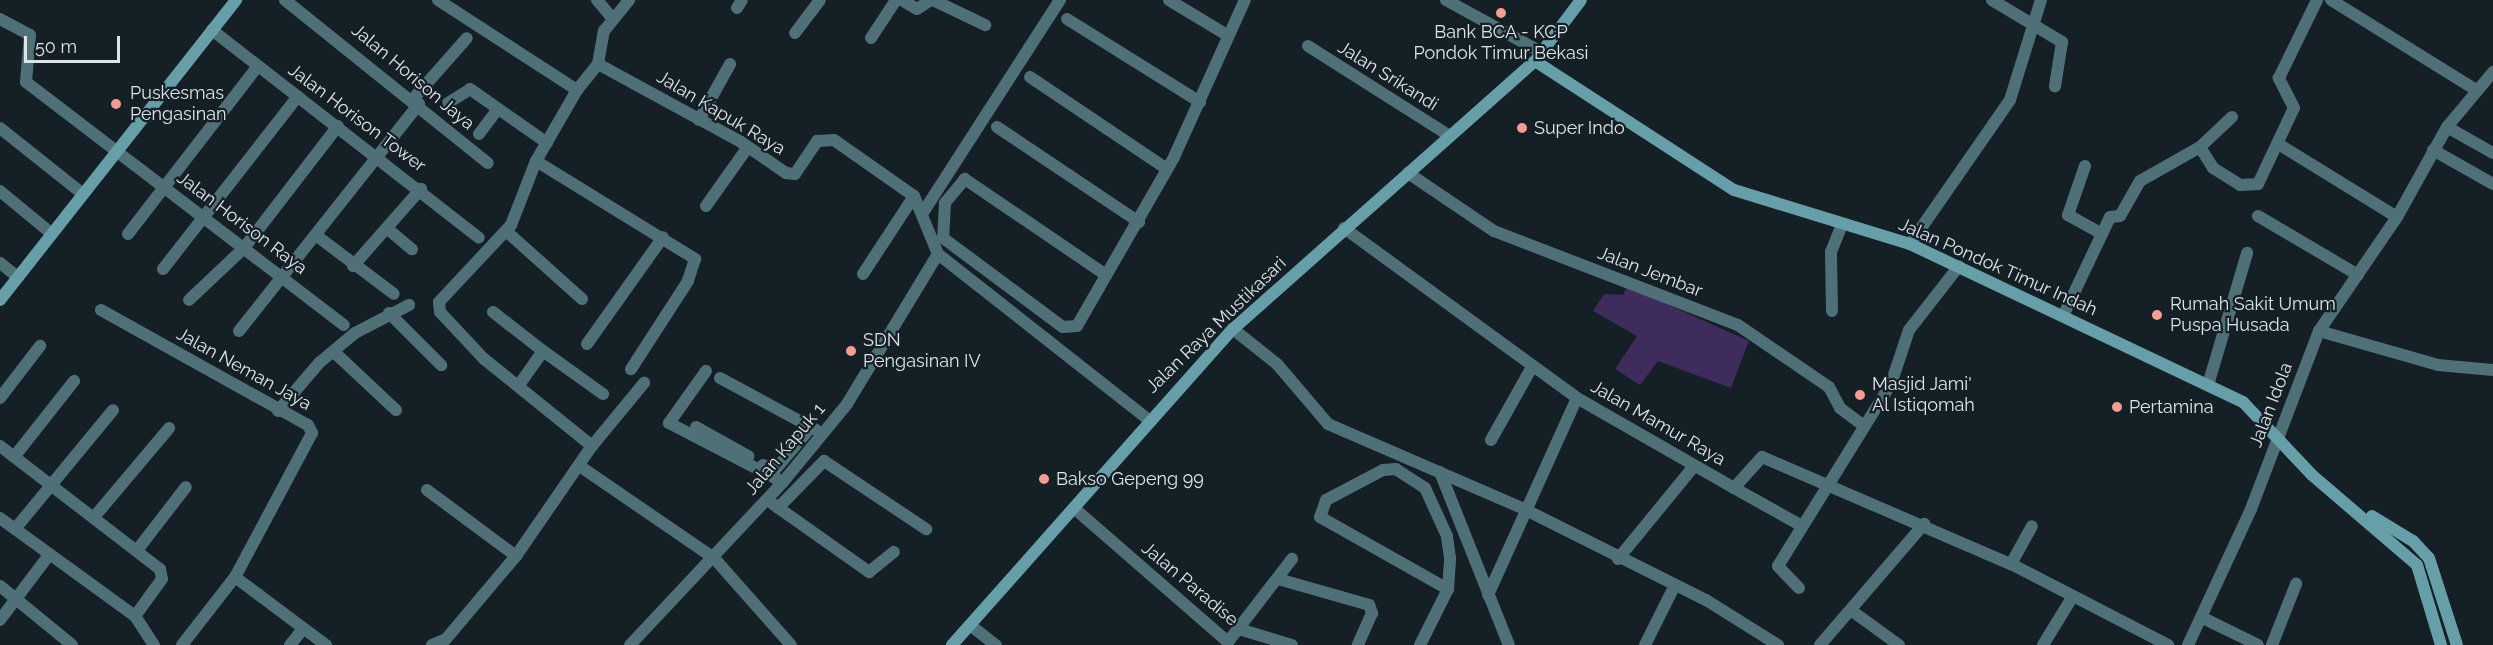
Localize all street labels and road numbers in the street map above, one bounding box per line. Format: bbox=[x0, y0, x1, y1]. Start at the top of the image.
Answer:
street label: Jalan Horison Jaya bbox=[347, 19, 479, 135]
street label: Jalan Srikandi bbox=[1334, 37, 1442, 115]
street label: Jalan Horison Tower bbox=[284, 59, 430, 177]
street label: Jalan Kapuk Raya bbox=[653, 66, 789, 160]
street label: Jalan Horison Raya bbox=[173, 167, 311, 279]
street label: Jalan Pondok Timur Indah bbox=[1895, 213, 2101, 321]
street label: Jalan Jembar bbox=[1594, 242, 1706, 302]
street label: Jalan Raya Mustikasari bbox=[1141, 253, 1291, 397]
street label: Jalan Neman Jaya bbox=[173, 323, 315, 415]
street label: Jalan Idola bbox=[2245, 360, 2297, 450]
street label: Jalan Mamur Raya bbox=[1587, 376, 1729, 470]
street label: Jalan Kapuk 1 bbox=[740, 399, 830, 499]
street label: Jalan Paradise bbox=[1137, 537, 1243, 631]

